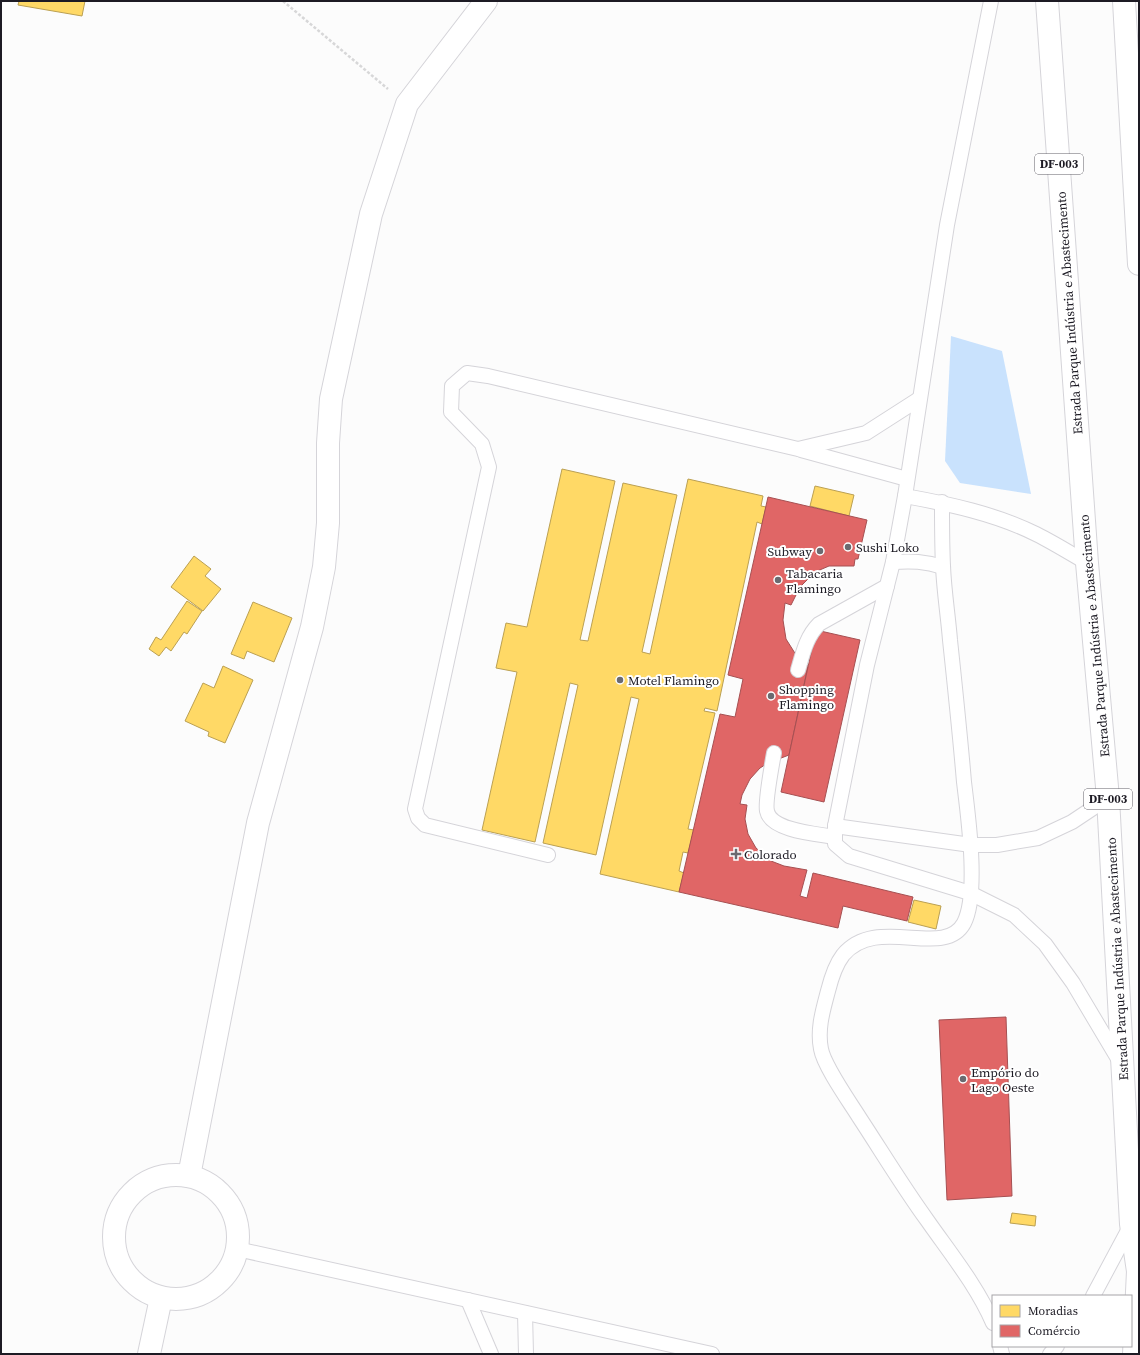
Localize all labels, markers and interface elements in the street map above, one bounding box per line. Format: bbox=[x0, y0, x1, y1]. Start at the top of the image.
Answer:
road number: DF-003 bbox=[1035, 154, 1083, 174]
street label: Estrada Parque Indústria e Abastecimento bbox=[1053, 191, 1086, 435]
street label: Estrada Parque Indústria e Abastecimento bbox=[1075, 514, 1114, 758]
place label: Sushi Loko bbox=[856, 539, 919, 556]
marker: Sushi Loko bbox=[843, 542, 853, 552]
place label: Subway bbox=[768, 543, 812, 560]
marker: Subway bbox=[815, 546, 825, 556]
place label: Tabacaria Flamingo bbox=[786, 565, 843, 597]
marker: Tabacaria Flamingo bbox=[773, 575, 783, 585]
place label: Motel Flamingo bbox=[628, 672, 719, 689]
marker: Motel Flamingo bbox=[615, 675, 625, 685]
place label: Shopping Flamingo bbox=[779, 681, 834, 713]
marker: Shopping Flamingo bbox=[766, 691, 776, 701]
road number: DF-003 bbox=[1084, 789, 1132, 809]
street label: Estrada Parque Indústria e Abastecimento bbox=[1103, 837, 1132, 1081]
place label: Colorado bbox=[744, 846, 797, 863]
marker: Colorado bbox=[731, 849, 741, 859]
place label: Empório do Lago Oeste bbox=[971, 1064, 1039, 1096]
marker: Empório do Lago Oeste bbox=[958, 1074, 968, 1084]
legend bbox=[992, 1295, 1132, 1347]
text: Moradias bbox=[1028, 1303, 1078, 1319]
text: Comércio bbox=[1028, 1323, 1080, 1339]

